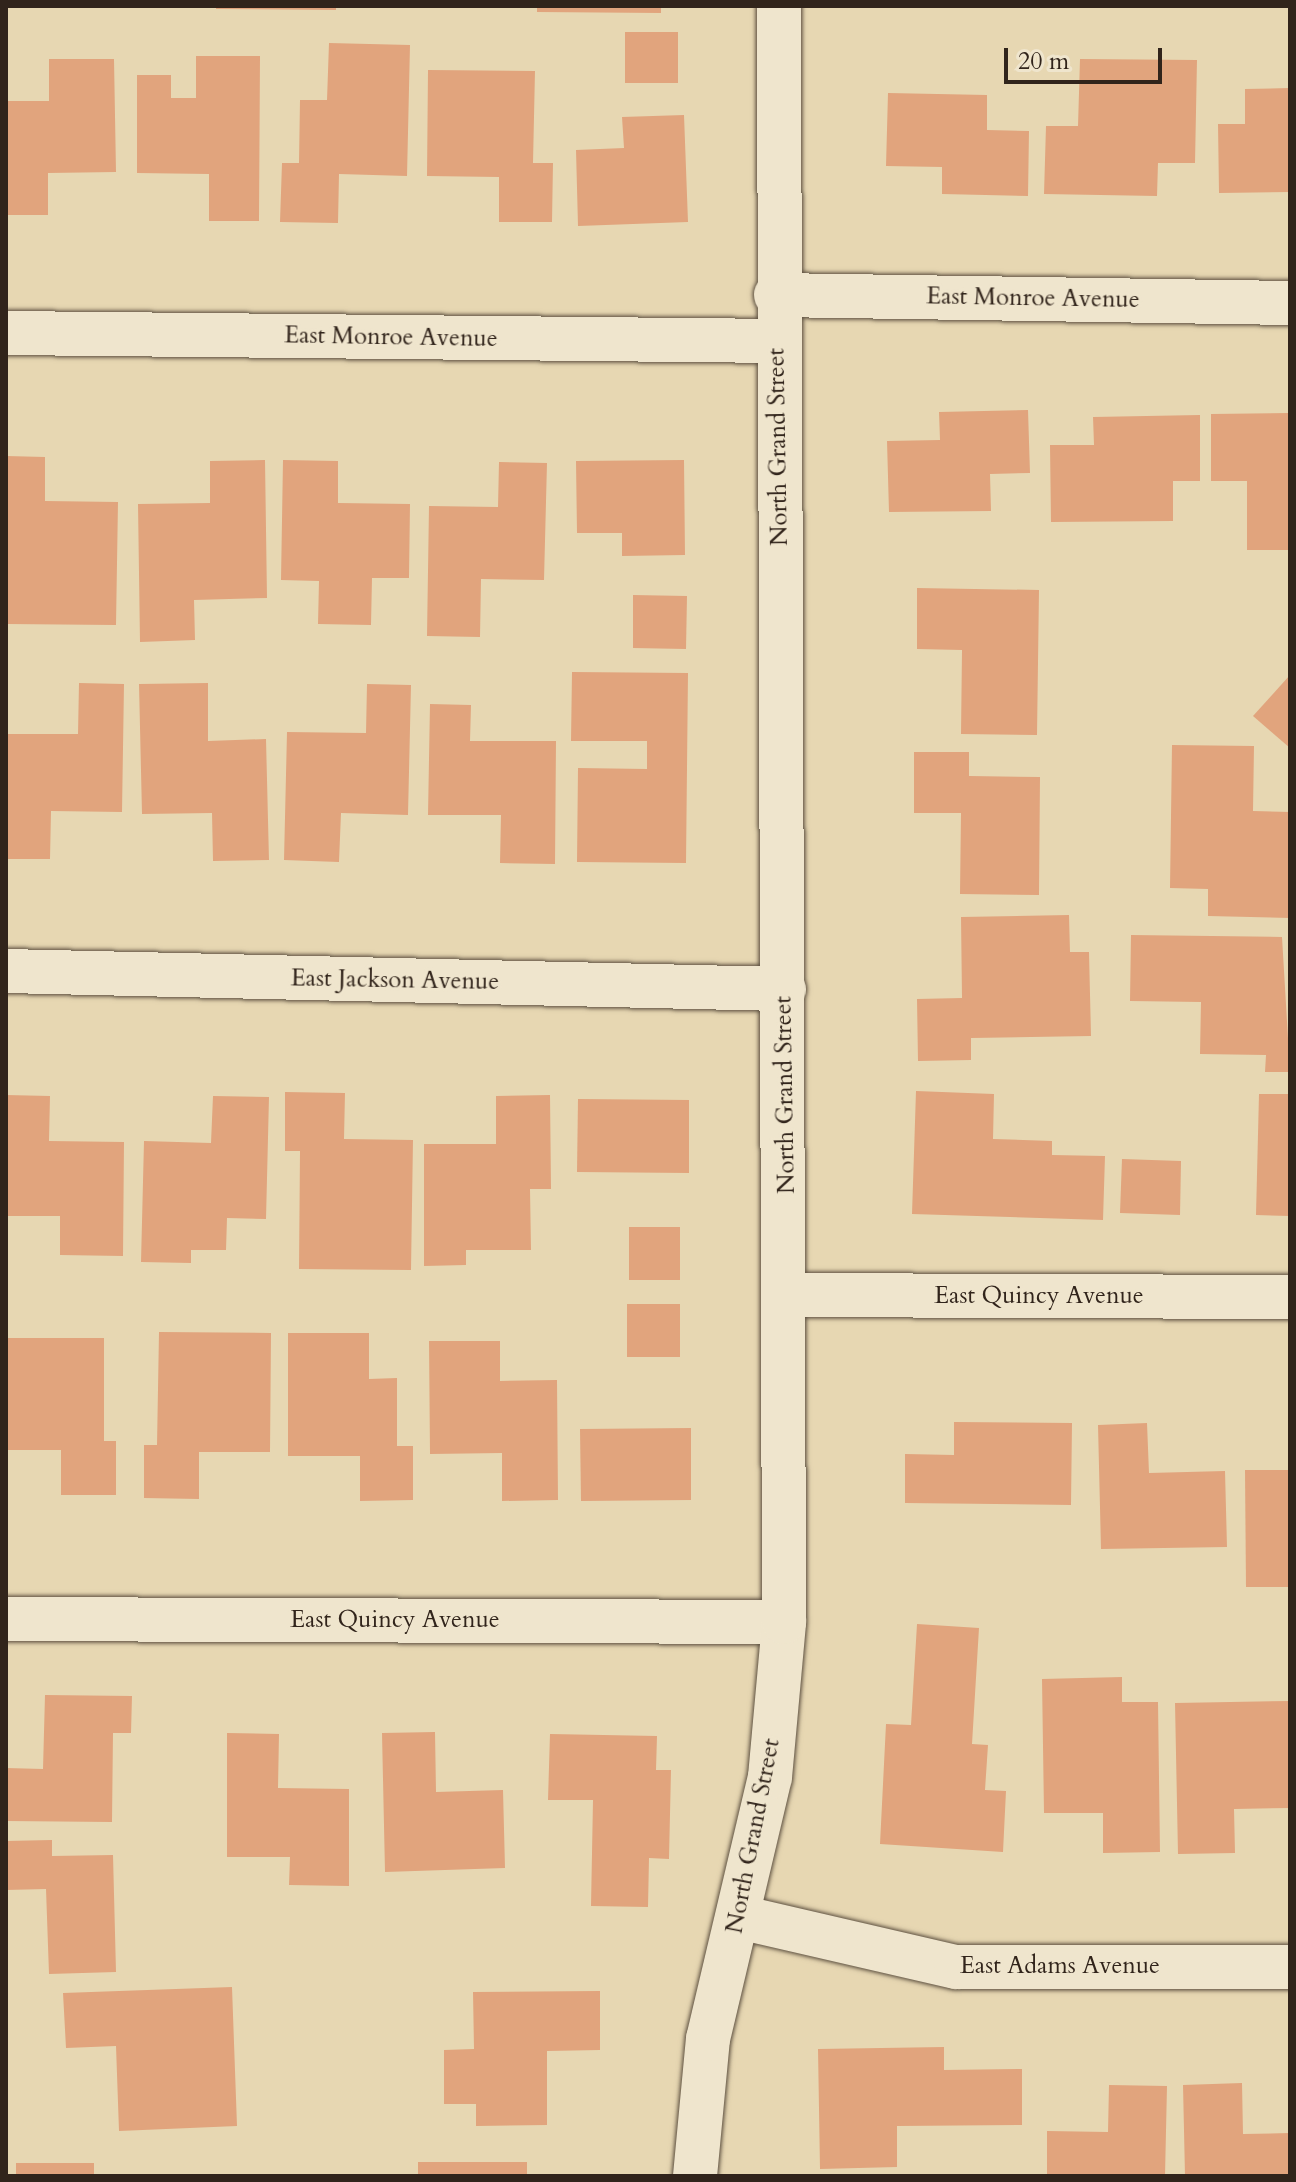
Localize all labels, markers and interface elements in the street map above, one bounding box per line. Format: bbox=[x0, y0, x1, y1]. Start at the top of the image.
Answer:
scale bar bbox=[1008, 32, 1166, 82]
text: 20 m bbox=[1018, 45, 1069, 78]
street label: East Monroe Avenue bbox=[926, 282, 1140, 314]
street label: East Monroe Avenue bbox=[284, 321, 498, 353]
street label: North Grand Street bbox=[762, 348, 794, 546]
street label: East Jackson Avenue bbox=[291, 964, 499, 996]
street label: North Grand Street bbox=[769, 996, 801, 1194]
street label: East Quincy Avenue bbox=[934, 1282, 1144, 1310]
street label: East Quincy Avenue bbox=[290, 1606, 500, 1634]
street label: North Grand Street bbox=[720, 1736, 786, 1936]
street label: East Adams Avenue bbox=[960, 1952, 1160, 1980]

